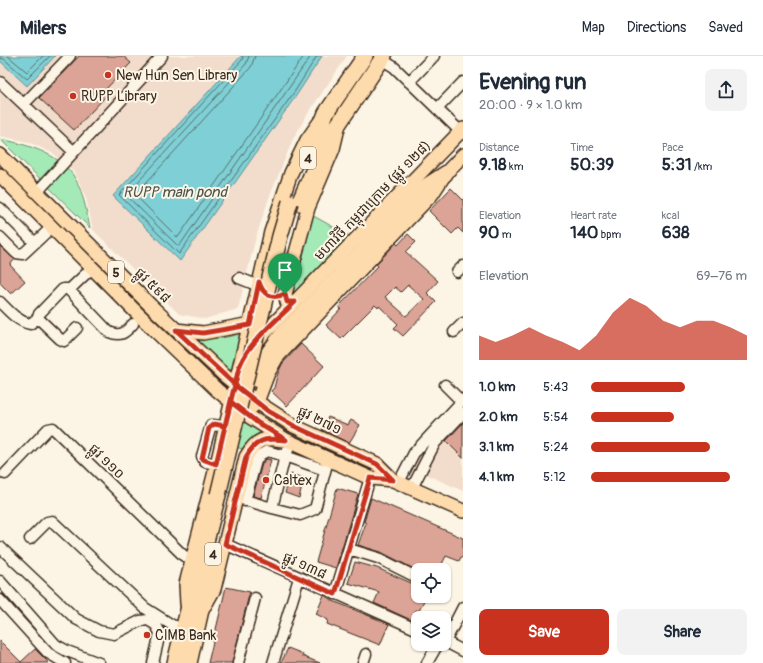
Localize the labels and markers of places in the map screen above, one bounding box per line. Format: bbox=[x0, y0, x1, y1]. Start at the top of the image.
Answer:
place label: New Hun Sen Library bbox=[116, 67, 237, 84]
marker: New Hun Sen Library bbox=[103, 70, 113, 80]
place label: RUPP Library bbox=[81, 88, 157, 105]
marker: RUPP Library bbox=[68, 91, 78, 101]
pin bbox=[268, 253, 302, 294]
place label: Caltex bbox=[274, 472, 312, 489]
marker: Caltex bbox=[261, 475, 271, 485]
place label: CIMB Bank bbox=[155, 627, 217, 644]
marker: CIMB Bank bbox=[142, 630, 152, 640]

